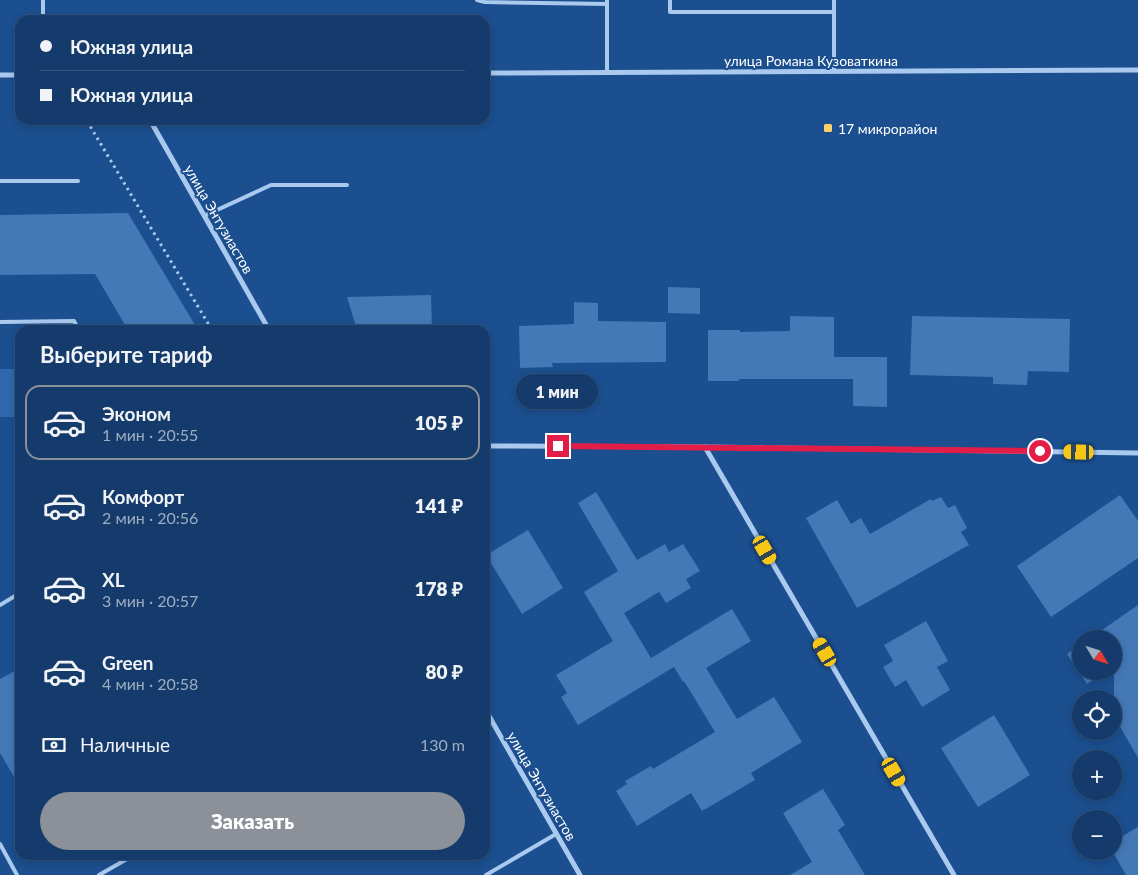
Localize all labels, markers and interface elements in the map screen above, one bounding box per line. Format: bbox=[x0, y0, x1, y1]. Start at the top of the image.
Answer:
text: Южная улица bbox=[70, 35, 193, 58]
street label: улица Романа Кузоваткина bbox=[724, 52, 898, 69]
text: Южная улица bbox=[70, 83, 193, 106]
place label: 17 микрорайон bbox=[838, 120, 937, 137]
marker: 17 микрорайон bbox=[822, 122, 834, 134]
street label: улица Энтузиастов bbox=[181, 162, 257, 277]
text: Выберите тариф bbox=[40, 341, 213, 368]
callout: 1 мин bbox=[517, 374, 599, 408]
text: 1 мин bbox=[535, 382, 579, 401]
icon: car bbox=[42, 400, 87, 445]
text: Эконом bbox=[102, 402, 171, 425]
text: 105 ₽ bbox=[414, 411, 463, 434]
text: 1 мин · 20:55 bbox=[102, 425, 198, 444]
route end bbox=[547, 435, 569, 457]
route start bbox=[1029, 440, 1051, 462]
car bbox=[1063, 444, 1094, 460]
icon: car bbox=[42, 483, 87, 528]
text: Комфорт bbox=[102, 485, 184, 508]
text: 141 ₽ bbox=[414, 494, 463, 517]
text: 2 мин · 20:56 bbox=[102, 508, 198, 527]
car bbox=[751, 533, 778, 567]
icon: car bbox=[42, 566, 87, 611]
text: XL bbox=[102, 568, 125, 591]
text: 178 ₽ bbox=[414, 577, 463, 600]
text: 3 мин · 20:57 bbox=[102, 591, 198, 610]
north arrow bbox=[1072, 630, 1122, 680]
map controls bbox=[1072, 630, 1122, 860]
car bbox=[811, 635, 838, 669]
icon: car bbox=[42, 649, 87, 694]
text: Green bbox=[102, 651, 153, 674]
text: 80 ₽ bbox=[426, 660, 463, 683]
text: 4 мин · 20:58 bbox=[102, 674, 198, 693]
button: locate bbox=[1072, 690, 1122, 740]
street label: улица Энтузиастов bbox=[504, 729, 580, 844]
icon: cash bbox=[40, 731, 68, 759]
text: Наличные bbox=[80, 733, 170, 756]
text: 130 m bbox=[420, 735, 465, 754]
button: + bbox=[1072, 750, 1122, 800]
car bbox=[880, 755, 907, 789]
button: Заказать bbox=[40, 792, 465, 850]
button: − bbox=[1072, 810, 1122, 860]

